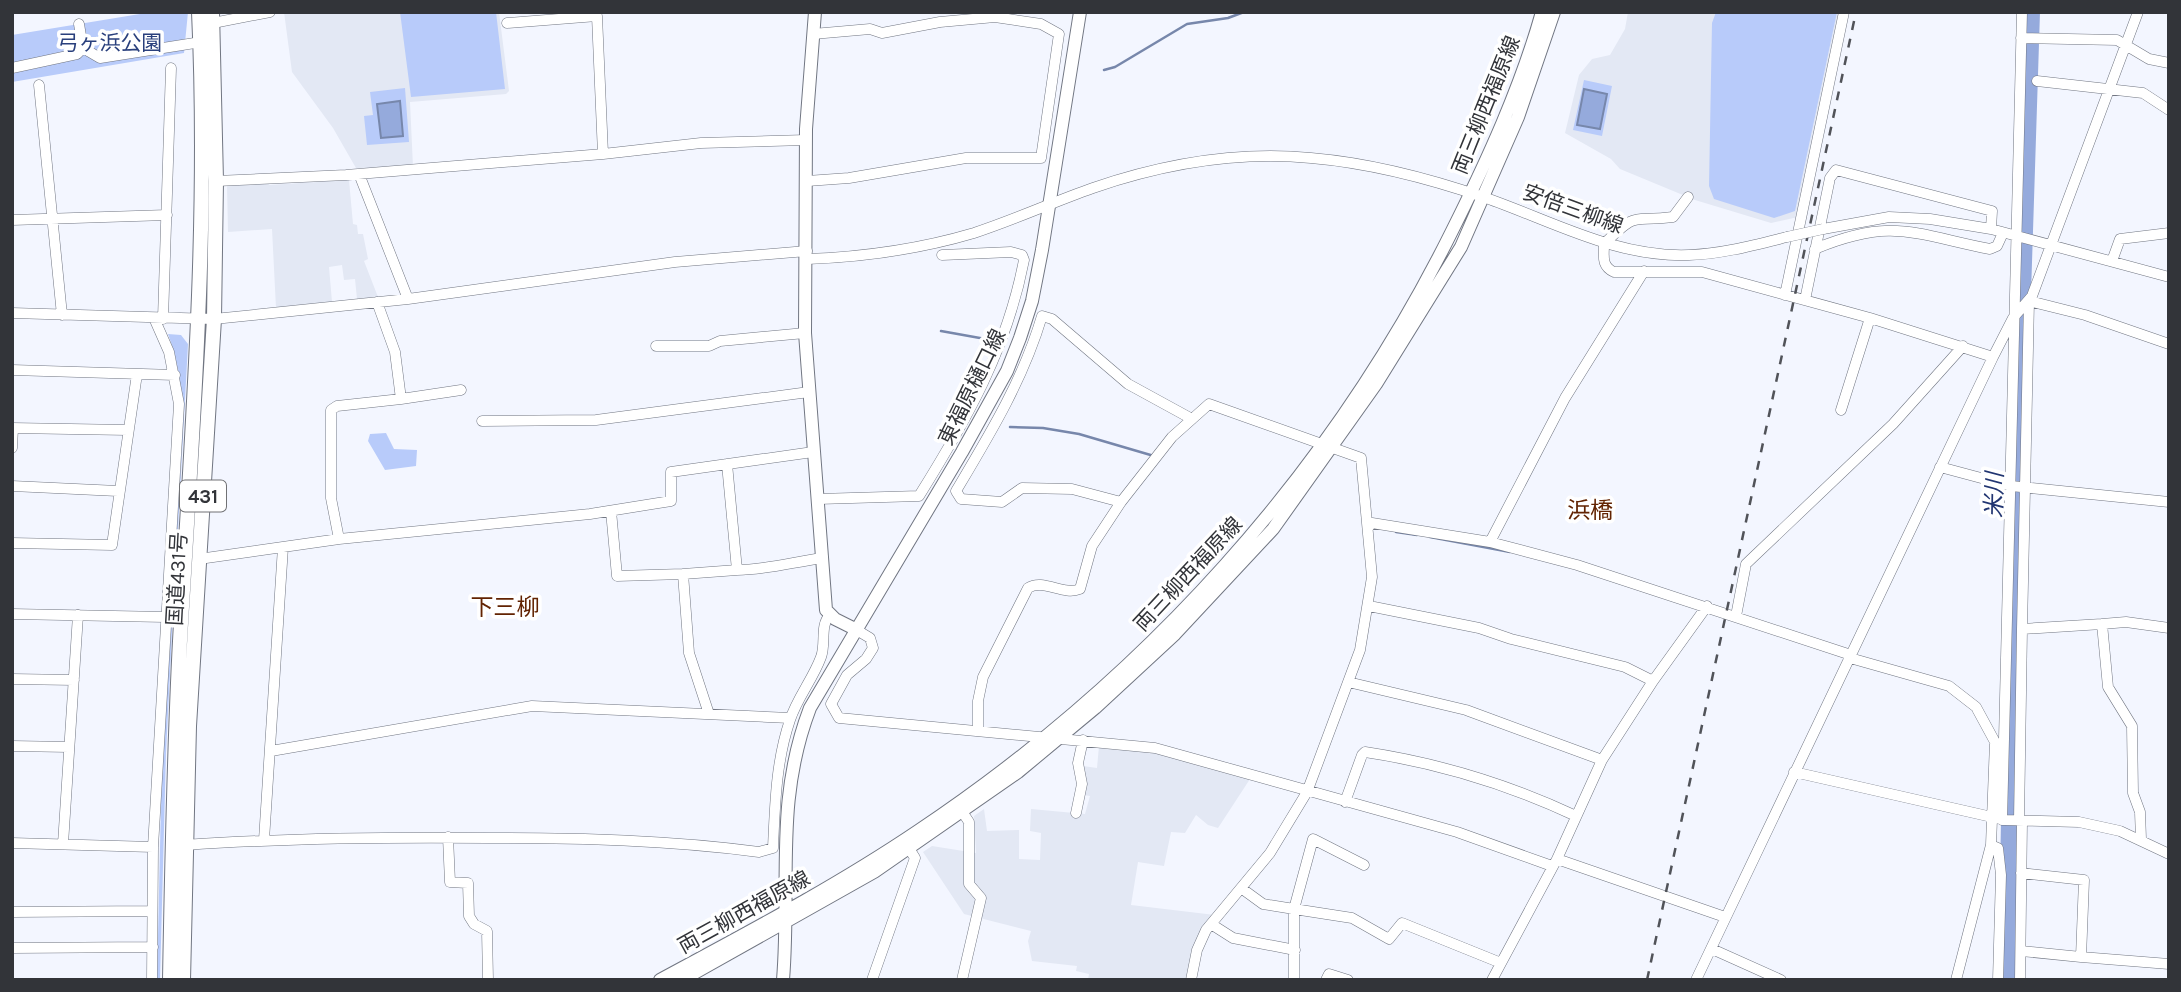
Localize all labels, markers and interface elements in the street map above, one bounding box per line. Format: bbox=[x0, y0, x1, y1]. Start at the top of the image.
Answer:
park label: 弓ヶ浜公園 bbox=[58, 31, 163, 55]
street label: 両三柳西福原線 bbox=[1447, 32, 1525, 178]
street label: 安倍三柳線 bbox=[1520, 180, 1626, 238]
street label: 東福原樋口線 bbox=[934, 325, 1010, 449]
water label: 米川 bbox=[1981, 469, 2008, 518]
road number: 431 bbox=[180, 481, 226, 512]
district label: 浜橋 bbox=[1567, 497, 1613, 524]
street label: 両三柳西福原線 bbox=[1129, 512, 1247, 636]
street label: 国道431号 bbox=[163, 531, 191, 627]
district label: 下三柳 bbox=[471, 594, 540, 621]
street label: 両三柳西福原線 bbox=[674, 866, 814, 958]

